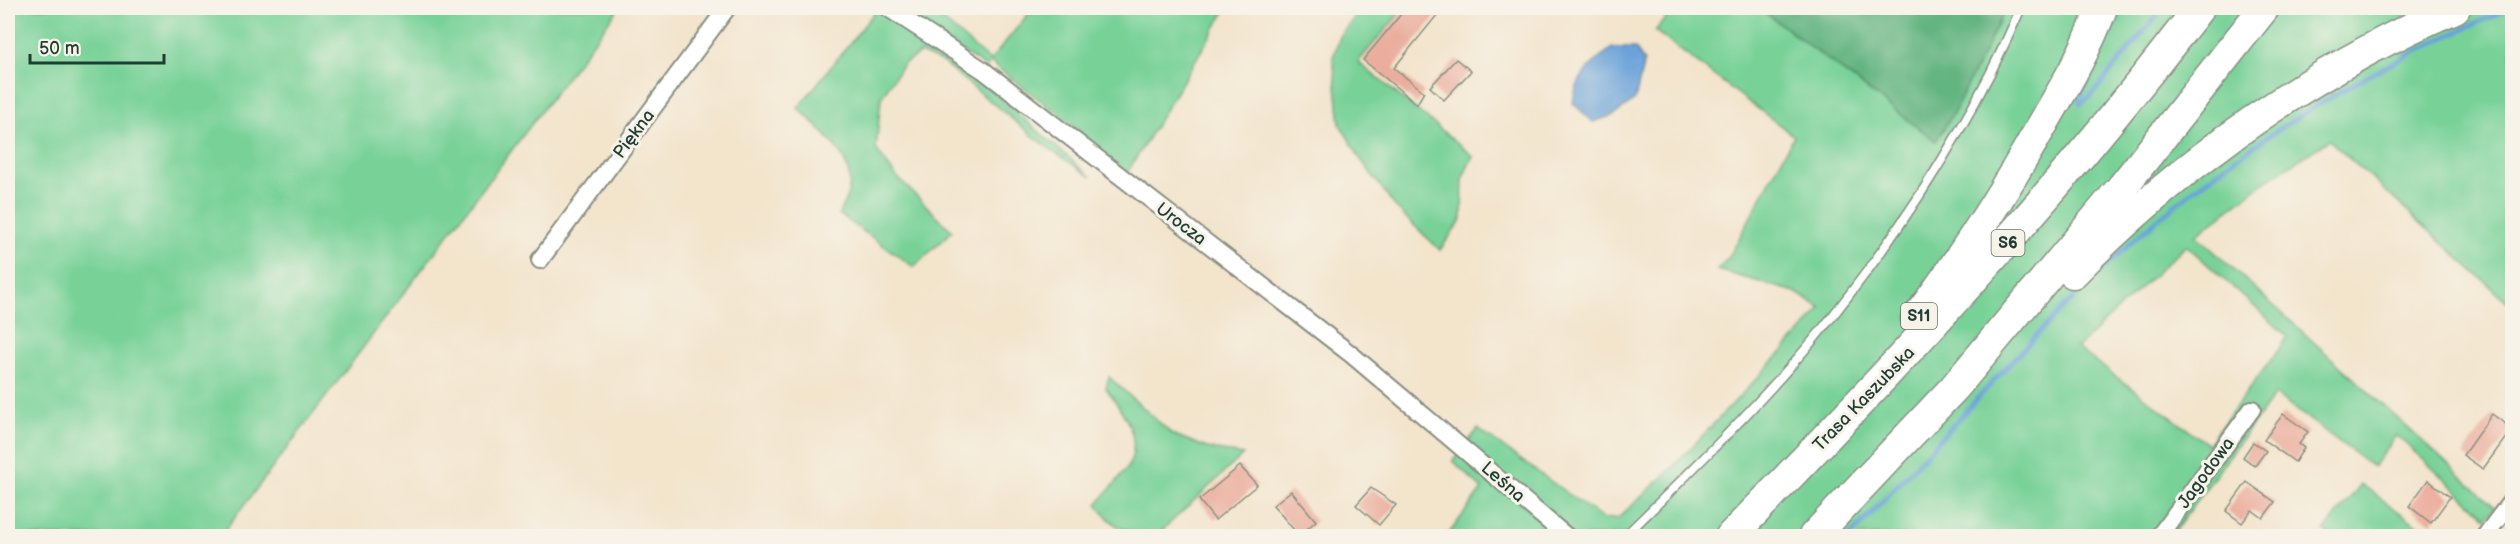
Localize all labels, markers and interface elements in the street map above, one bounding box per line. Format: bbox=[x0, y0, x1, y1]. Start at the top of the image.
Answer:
scale bar bbox=[30, 27, 164, 65]
text: 50 m bbox=[39, 38, 80, 59]
street label: Piękna bbox=[609, 106, 659, 162]
street label: Urocza bbox=[1152, 198, 1210, 250]
road number: S6 bbox=[1992, 230, 2024, 256]
road number: S11 bbox=[1901, 303, 1937, 329]
street label: Trasa Kaszubska bbox=[1809, 342, 1919, 456]
street label: Jagodowa bbox=[2173, 433, 2239, 513]
street label: Leśna bbox=[1477, 457, 1529, 507]

